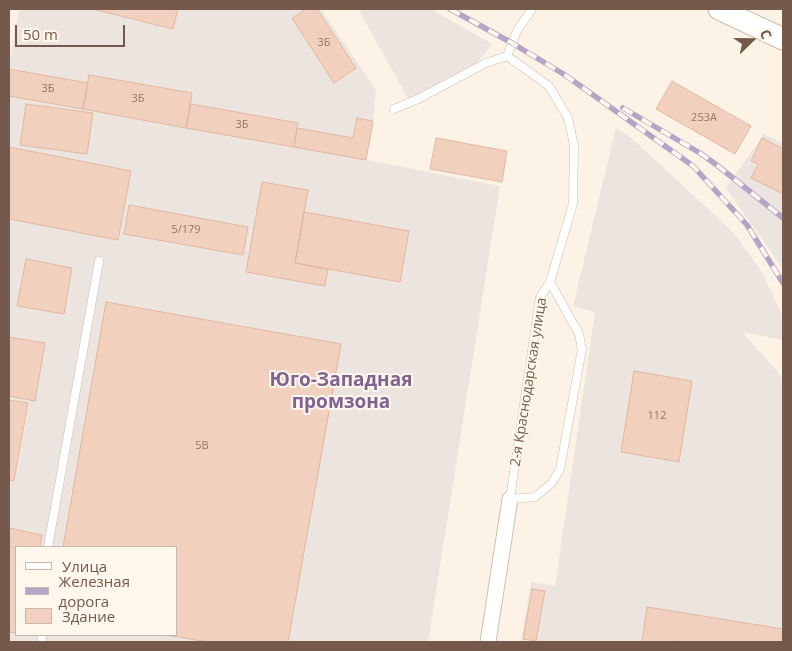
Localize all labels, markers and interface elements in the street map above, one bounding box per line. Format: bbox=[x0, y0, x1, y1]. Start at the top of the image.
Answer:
scale bar bbox=[18, 15, 128, 47]
north arrow bbox=[727, 15, 777, 65]
text: 50 m bbox=[23, 24, 58, 44]
text: С bbox=[756, 26, 777, 42]
house number: 3Б bbox=[317, 36, 331, 50]
house number: 3Б bbox=[41, 82, 55, 96]
house number: 3Б bbox=[131, 92, 145, 106]
house number: 253А bbox=[691, 111, 717, 125]
house number: 3Б bbox=[235, 118, 249, 132]
house number: 5/179 bbox=[171, 223, 201, 237]
street label: 2-я Краснодарская улица bbox=[507, 296, 551, 468]
district label: Юго-Западная промзона bbox=[270, 370, 412, 414]
house number: 112 bbox=[648, 409, 666, 423]
house number: 5В bbox=[195, 439, 209, 453]
legend bbox=[15, 546, 178, 636]
text: Улица bbox=[62, 556, 107, 576]
text: Железная дорога bbox=[59, 571, 130, 611]
text: Здание bbox=[62, 606, 115, 626]

